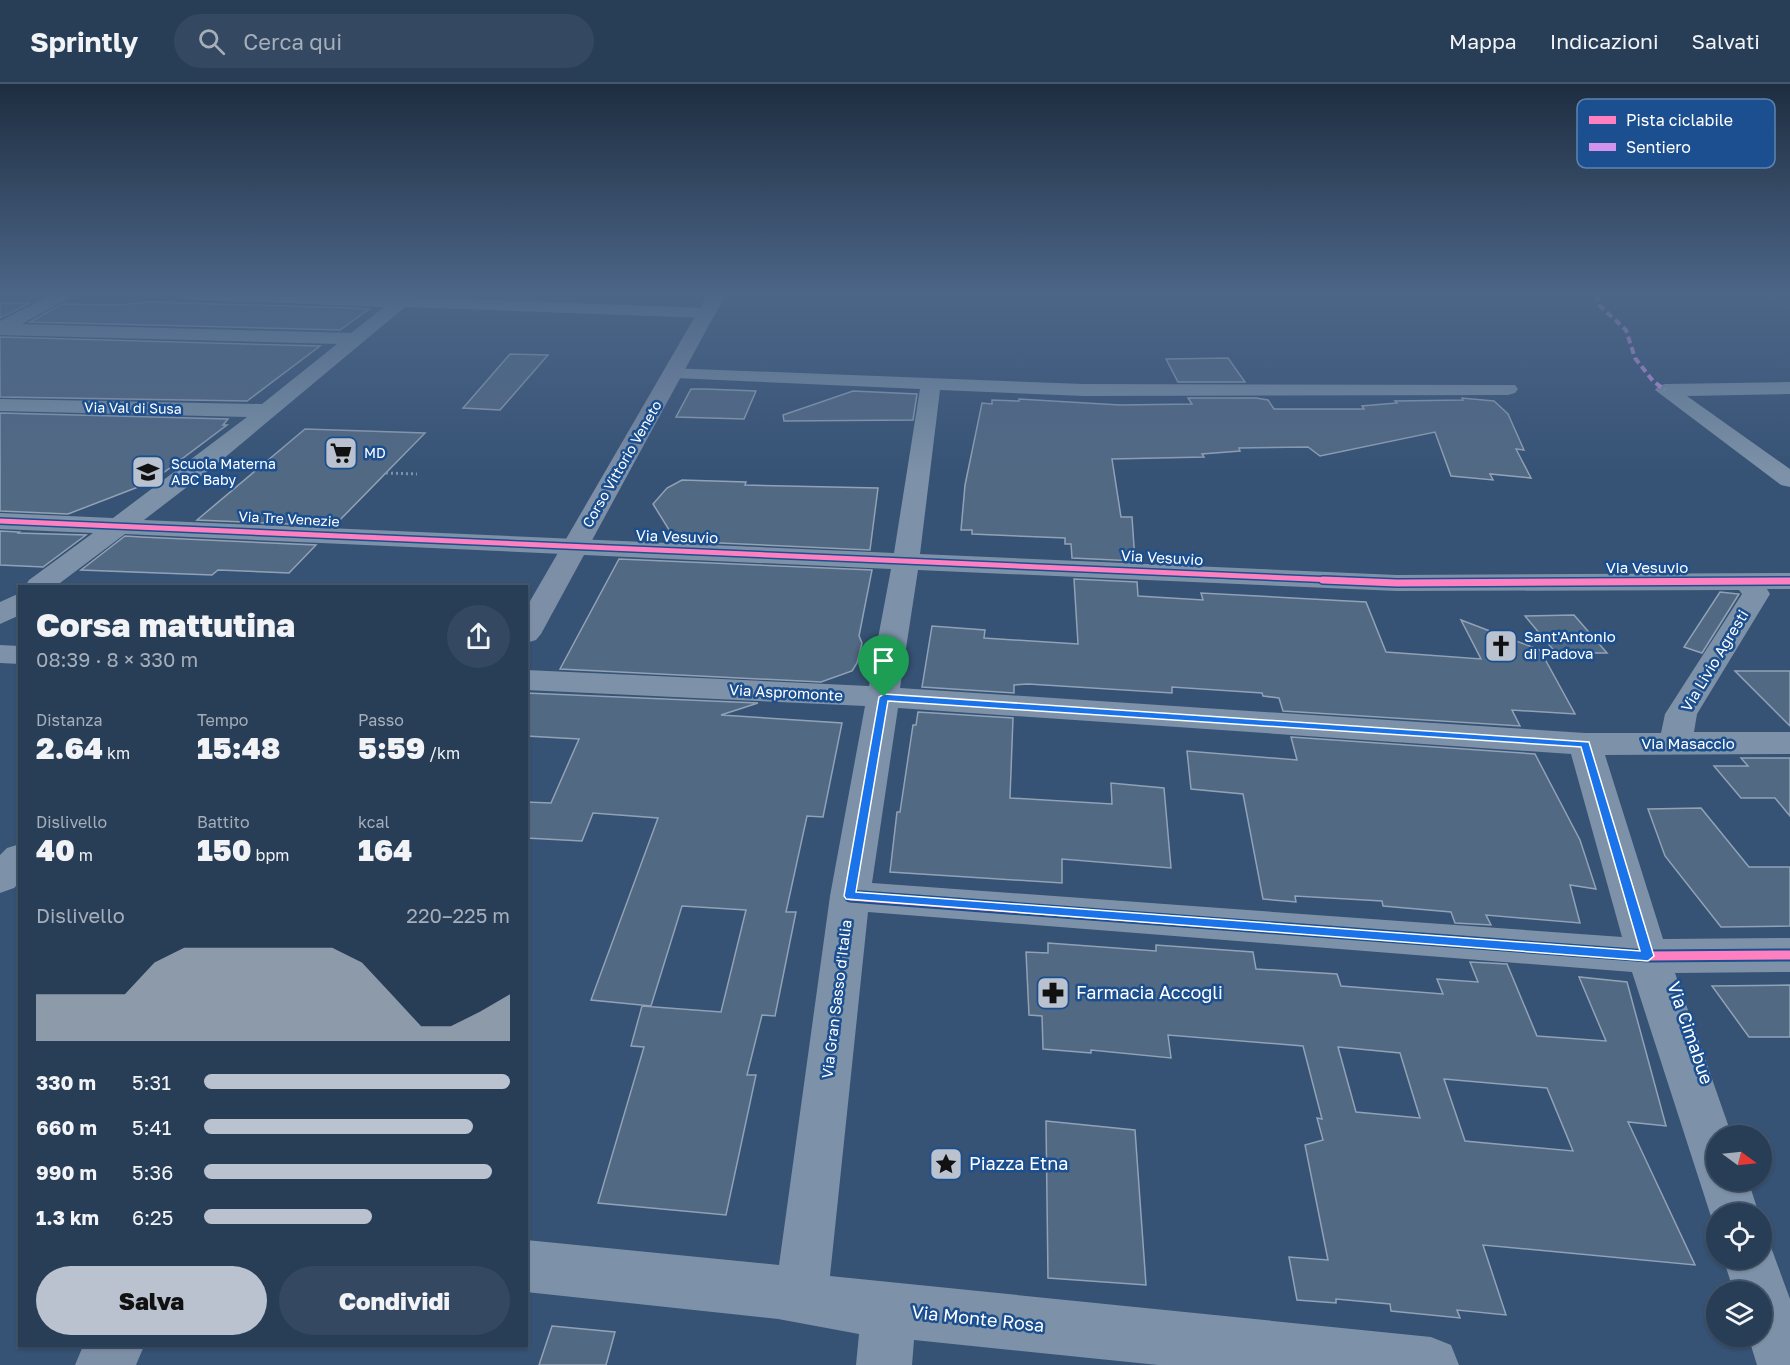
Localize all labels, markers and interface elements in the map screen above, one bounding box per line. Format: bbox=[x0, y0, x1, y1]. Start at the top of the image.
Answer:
search box bbox=[174, 14, 594, 68]
text: Sprintly bbox=[30, 25, 138, 58]
icon: search bbox=[195, 25, 228, 58]
text: Cerca qui bbox=[243, 28, 342, 55]
text: Mappa bbox=[1449, 28, 1517, 54]
text: Indicazioni bbox=[1550, 28, 1659, 54]
text: Salvati bbox=[1692, 28, 1760, 54]
legend bbox=[1577, 99, 1775, 168]
text: Pista ciclabile bbox=[1626, 110, 1733, 130]
text: Sentiero bbox=[1626, 137, 1691, 157]
street label: Corso Vittorio Veneto bbox=[578, 397, 665, 530]
street label: Via Val di Susa bbox=[84, 398, 182, 417]
supermarket icon: MD bbox=[323, 435, 359, 471]
place label: MD bbox=[364, 444, 386, 461]
school or university icon: Scuola Materna ABC Baby bbox=[130, 454, 166, 490]
place label: Scuola Materna ABC Baby bbox=[171, 455, 276, 488]
street label: Via Tre Venezie bbox=[238, 507, 340, 530]
street label: Via Vesuvio bbox=[635, 526, 719, 546]
street label: Via Vesuvio bbox=[1120, 546, 1204, 568]
street label: Via Vesuvio bbox=[1606, 558, 1688, 576]
text: Corsa mattutina bbox=[36, 605, 295, 644]
button: share bbox=[447, 605, 510, 668]
street label: Via Livio Agresti bbox=[1677, 606, 1752, 715]
place label: Sant'Antonio di Padova bbox=[1524, 627, 1616, 662]
church icon: Sant'Antonio di Padova bbox=[1483, 628, 1519, 664]
pin bbox=[858, 635, 909, 697]
icon: arrive bbox=[867, 644, 900, 677]
text: 08:39 · 8 × 330 m bbox=[36, 647, 198, 671]
street label: Via Aspromonte bbox=[729, 680, 844, 704]
text: Distanza bbox=[36, 710, 102, 730]
text: Tempo bbox=[197, 710, 248, 730]
text: Passo bbox=[358, 710, 404, 730]
text: 2.64 bbox=[36, 730, 103, 766]
text: 15:48 bbox=[197, 730, 280, 766]
text: 5:59 bbox=[358, 730, 425, 766]
street label: Via Masaccio bbox=[1641, 734, 1735, 752]
text: km bbox=[103, 743, 130, 763]
text: /km bbox=[425, 743, 460, 763]
text: Dislivello bbox=[36, 812, 107, 832]
text: Battito bbox=[197, 812, 250, 832]
text: kcal bbox=[358, 812, 390, 832]
text: 40 bbox=[36, 832, 75, 868]
text: 150 bbox=[197, 832, 252, 868]
text: 164 bbox=[358, 832, 412, 868]
text: m bbox=[75, 845, 93, 865]
text: bpm bbox=[252, 845, 289, 865]
text: Dislivello bbox=[36, 903, 125, 927]
text: 220–225 m bbox=[406, 903, 510, 927]
street label: Via Gran Sasso d'Italia bbox=[817, 918, 855, 1079]
pharmacy icon: Farmacia Accogli bbox=[1035, 975, 1071, 1011]
street label: Via Cimabue bbox=[1663, 978, 1719, 1087]
place label: Farmacia Accogli bbox=[1076, 981, 1223, 1003]
text: 330 m bbox=[36, 1070, 96, 1094]
text: 5:31 bbox=[132, 1070, 171, 1094]
text: 660 m bbox=[36, 1115, 97, 1139]
text: 5:41 bbox=[132, 1115, 172, 1139]
north arrow bbox=[1706, 1125, 1772, 1191]
map controls bbox=[1706, 1125, 1772, 1347]
place icon: Piazza Etna bbox=[928, 1146, 964, 1182]
place label: Piazza Etna bbox=[969, 1152, 1068, 1174]
text: 990 m bbox=[36, 1160, 97, 1184]
text: 5:36 bbox=[132, 1160, 173, 1184]
button: locate bbox=[1706, 1203, 1772, 1269]
text: 1.3 km bbox=[36, 1205, 99, 1229]
text: 6:25 bbox=[132, 1205, 173, 1229]
button: Salva bbox=[36, 1266, 267, 1335]
button: Condividi bbox=[279, 1266, 510, 1335]
button: layers bbox=[1706, 1281, 1772, 1347]
street label: Via Monte Rosa bbox=[911, 1300, 1046, 1336]

